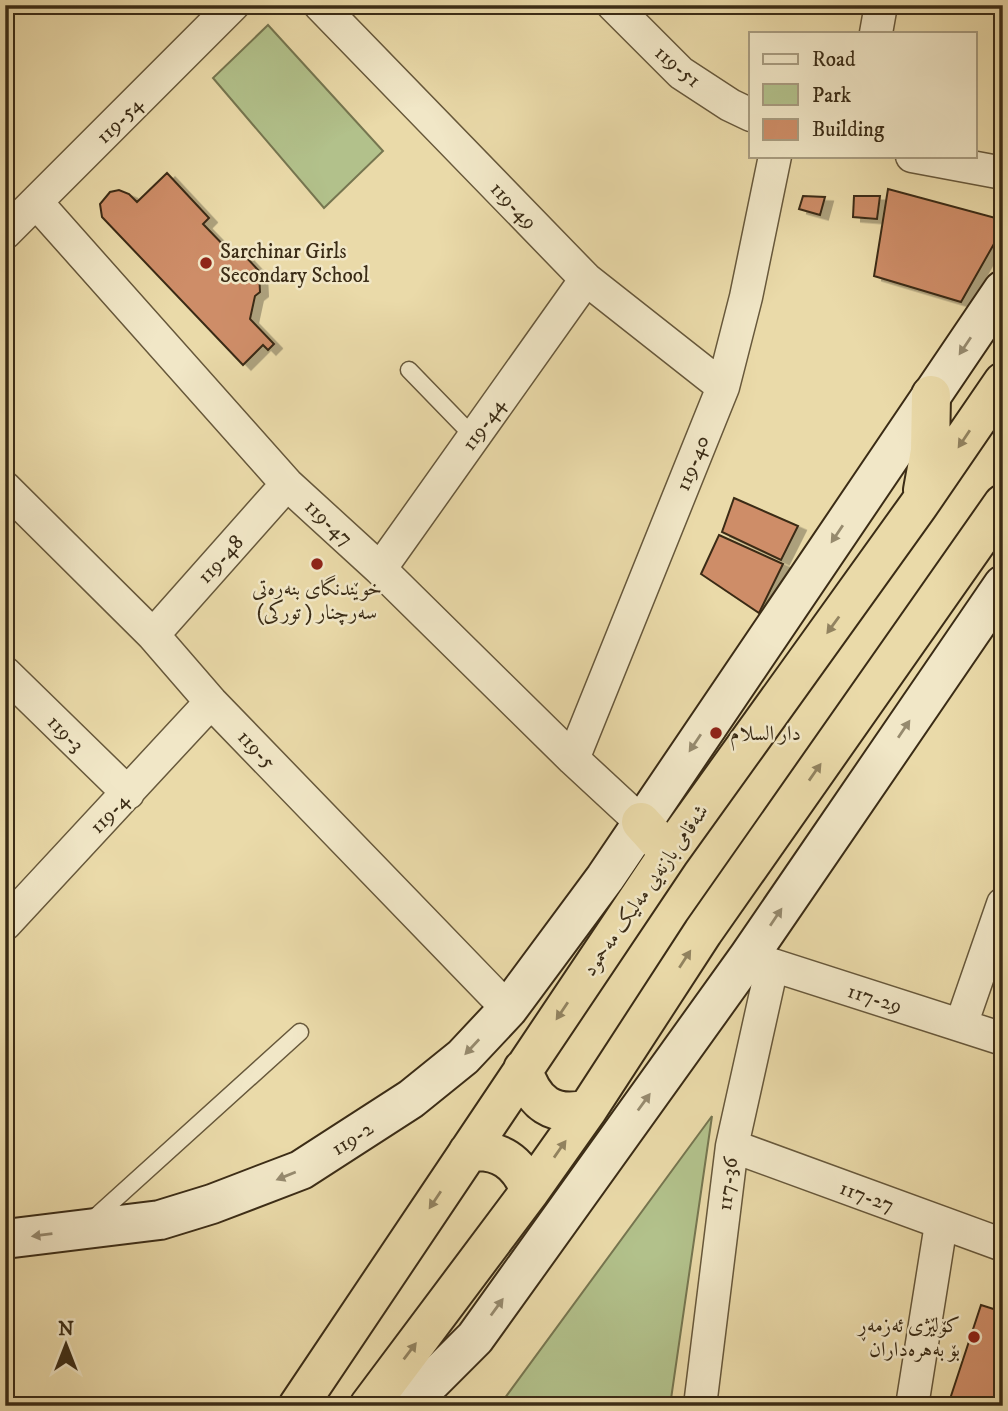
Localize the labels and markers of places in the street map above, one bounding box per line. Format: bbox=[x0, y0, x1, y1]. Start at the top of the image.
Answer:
place label: Sarchinar Girls Secondary School bbox=[220, 239, 370, 289]
marker: Sarchinar Girls Secondary School bbox=[198, 255, 214, 271]
marker: خوێندنگای بنەڕەتی سەرچنار ( تورکی) bbox=[309, 556, 325, 572]
place label: خوێندنگای بنەڕەتی سەرچنار ( تورکی) bbox=[252, 575, 382, 626]
place label: دار السلام bbox=[730, 721, 801, 751]
marker: دار السلام bbox=[708, 725, 724, 741]
place label: کۆلێژی ئەزمەڕ بۆ بەهرەداران bbox=[856, 1313, 960, 1363]
marker: کۆلێژی ئەزمەڕ بۆ بەهرەداران bbox=[966, 1329, 982, 1345]

